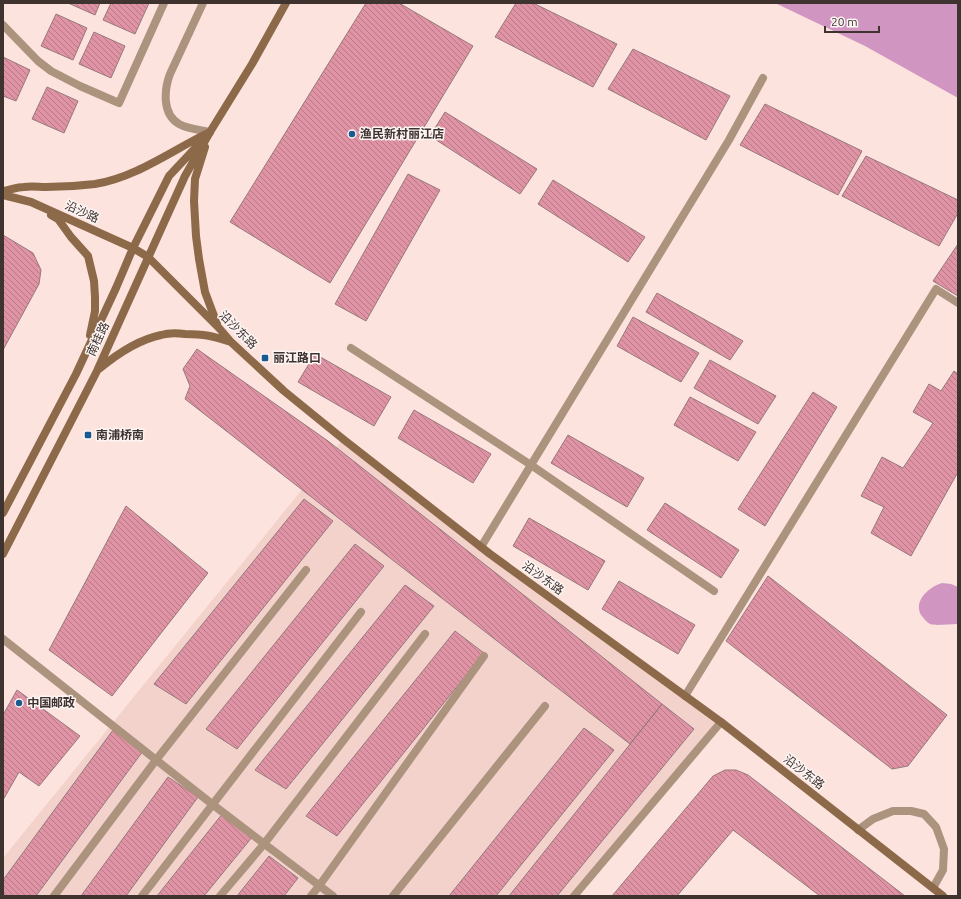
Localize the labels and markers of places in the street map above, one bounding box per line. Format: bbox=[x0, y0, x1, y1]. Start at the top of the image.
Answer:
place label: 渔民新村丽江店 bbox=[360, 127, 444, 140]
marker: 渔民新村丽江店 bbox=[347, 129, 357, 139]
place label: 丽江路口 bbox=[273, 351, 321, 364]
marker: 丽江路口 bbox=[260, 353, 270, 363]
place label: 南浦桥南 bbox=[96, 428, 144, 441]
marker: 南浦桥南 bbox=[83, 430, 93, 440]
place label: 中国邮政 bbox=[27, 696, 75, 709]
marker: 中国邮政 bbox=[14, 698, 24, 708]

